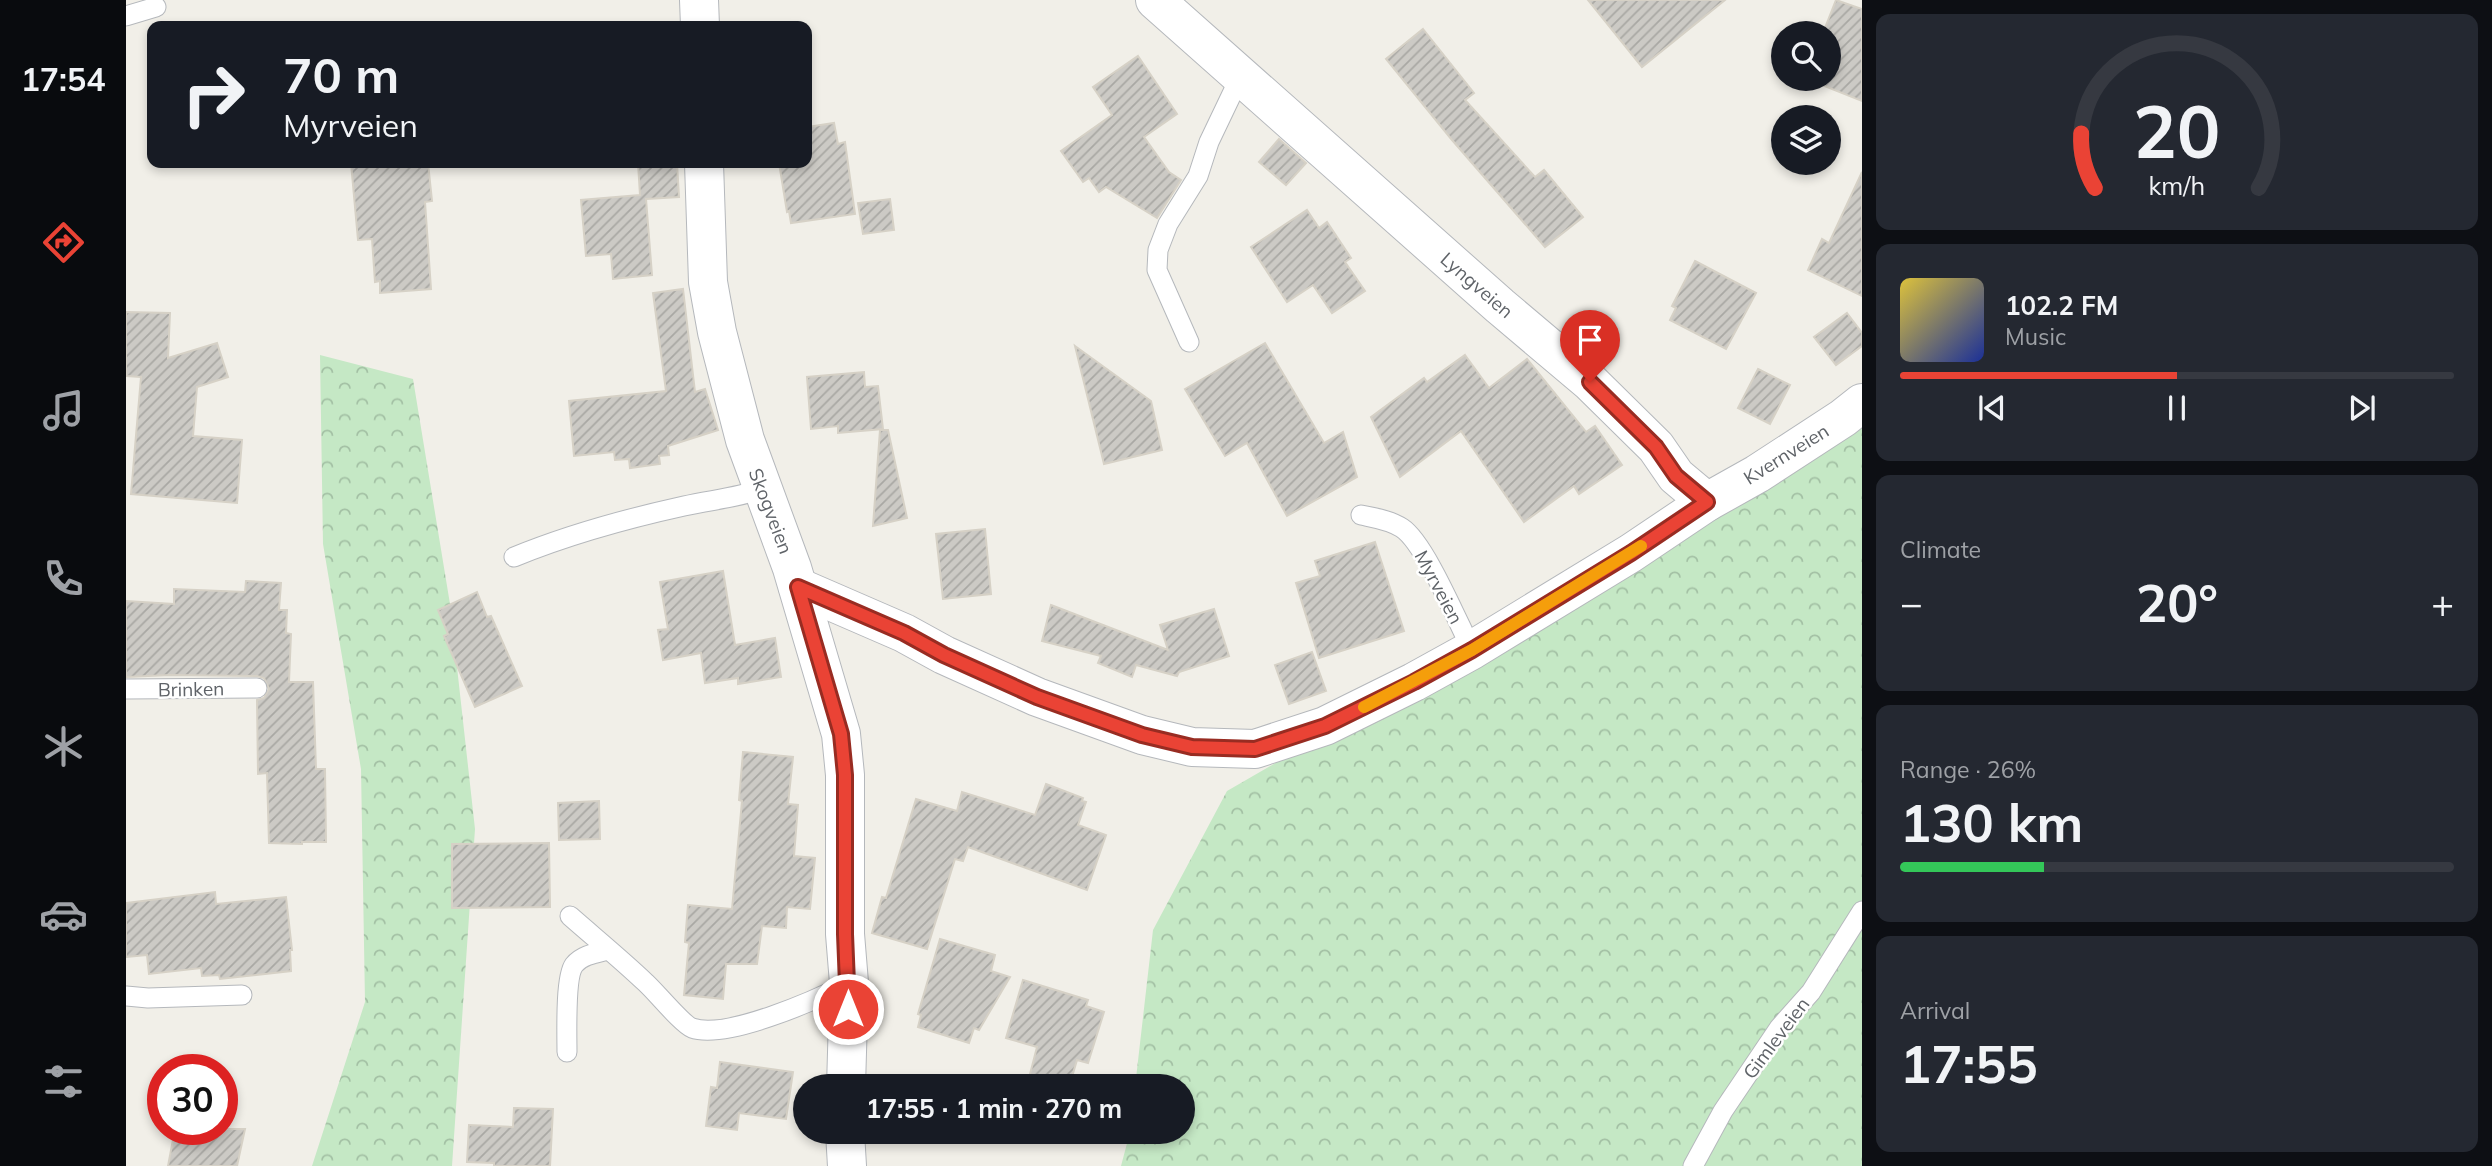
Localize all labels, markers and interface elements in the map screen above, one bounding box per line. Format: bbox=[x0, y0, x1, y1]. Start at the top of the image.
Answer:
map controls bbox=[1771, 21, 1841, 175]
button: search bbox=[1771, 21, 1841, 91]
text: 70 m bbox=[283, 44, 399, 105]
icon: right bbox=[168, 49, 259, 140]
text: 17:54 bbox=[21, 59, 105, 99]
text: 20 bbox=[2133, 86, 2221, 177]
text: Myrveien bbox=[283, 105, 418, 145]
button: layers bbox=[1771, 105, 1841, 175]
text: km/h bbox=[2149, 170, 2205, 201]
icon: directions bbox=[39, 218, 88, 267]
street label: Lyngveien bbox=[1436, 247, 1518, 323]
text: 102.2 FM bbox=[2005, 289, 2118, 322]
pin bbox=[1560, 310, 1620, 382]
icon: arrive bbox=[1571, 321, 1609, 359]
text: Music bbox=[2005, 322, 2066, 351]
icon: music bbox=[39, 386, 88, 435]
icon: previous bbox=[1973, 389, 2011, 427]
icon: pause bbox=[2158, 389, 2196, 427]
icon: next bbox=[2343, 389, 2381, 427]
street label: Kvernveien bbox=[1739, 418, 1833, 490]
street label: Skogveien bbox=[744, 465, 798, 557]
text: Climate bbox=[1900, 535, 1981, 564]
street label: Myrveien bbox=[1410, 546, 1468, 628]
icon: phone bbox=[39, 554, 88, 603]
text: 20° bbox=[2136, 570, 2218, 635]
text: − bbox=[1900, 579, 1923, 627]
text: + bbox=[2431, 579, 2454, 627]
street label: Brinken bbox=[158, 676, 224, 702]
icon: climate bbox=[39, 722, 88, 771]
text: Range · 26% bbox=[1900, 755, 2036, 784]
text: 130 km bbox=[1900, 790, 2083, 855]
icon: car bbox=[39, 890, 88, 939]
position arrow bbox=[811, 972, 885, 1046]
street label: Gimleveien bbox=[1737, 992, 1815, 1084]
text: Arrival bbox=[1900, 996, 1970, 1025]
text: 17:55 bbox=[1900, 1031, 2038, 1096]
speed limit sign: 30 bbox=[147, 1054, 238, 1145]
icon: filters bbox=[39, 1057, 88, 1106]
text: 17:55 · 1 min · 270 m bbox=[866, 1092, 1122, 1125]

